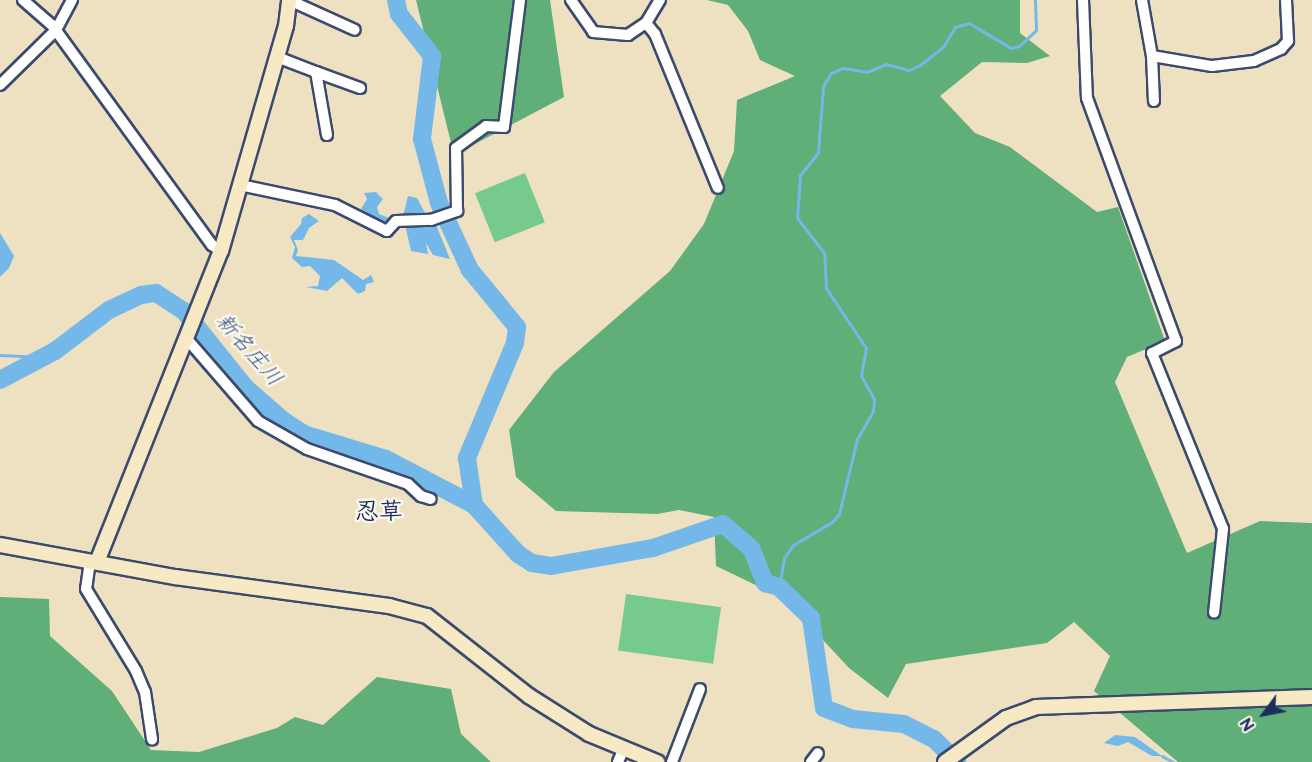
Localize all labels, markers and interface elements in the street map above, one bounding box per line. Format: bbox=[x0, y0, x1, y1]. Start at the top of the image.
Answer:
water label: 新名庄川 bbox=[210, 308, 288, 392]
district label: 忍草 bbox=[355, 498, 403, 526]
north arrow bbox=[1234, 684, 1294, 744]
text: N bbox=[1237, 714, 1260, 734]

